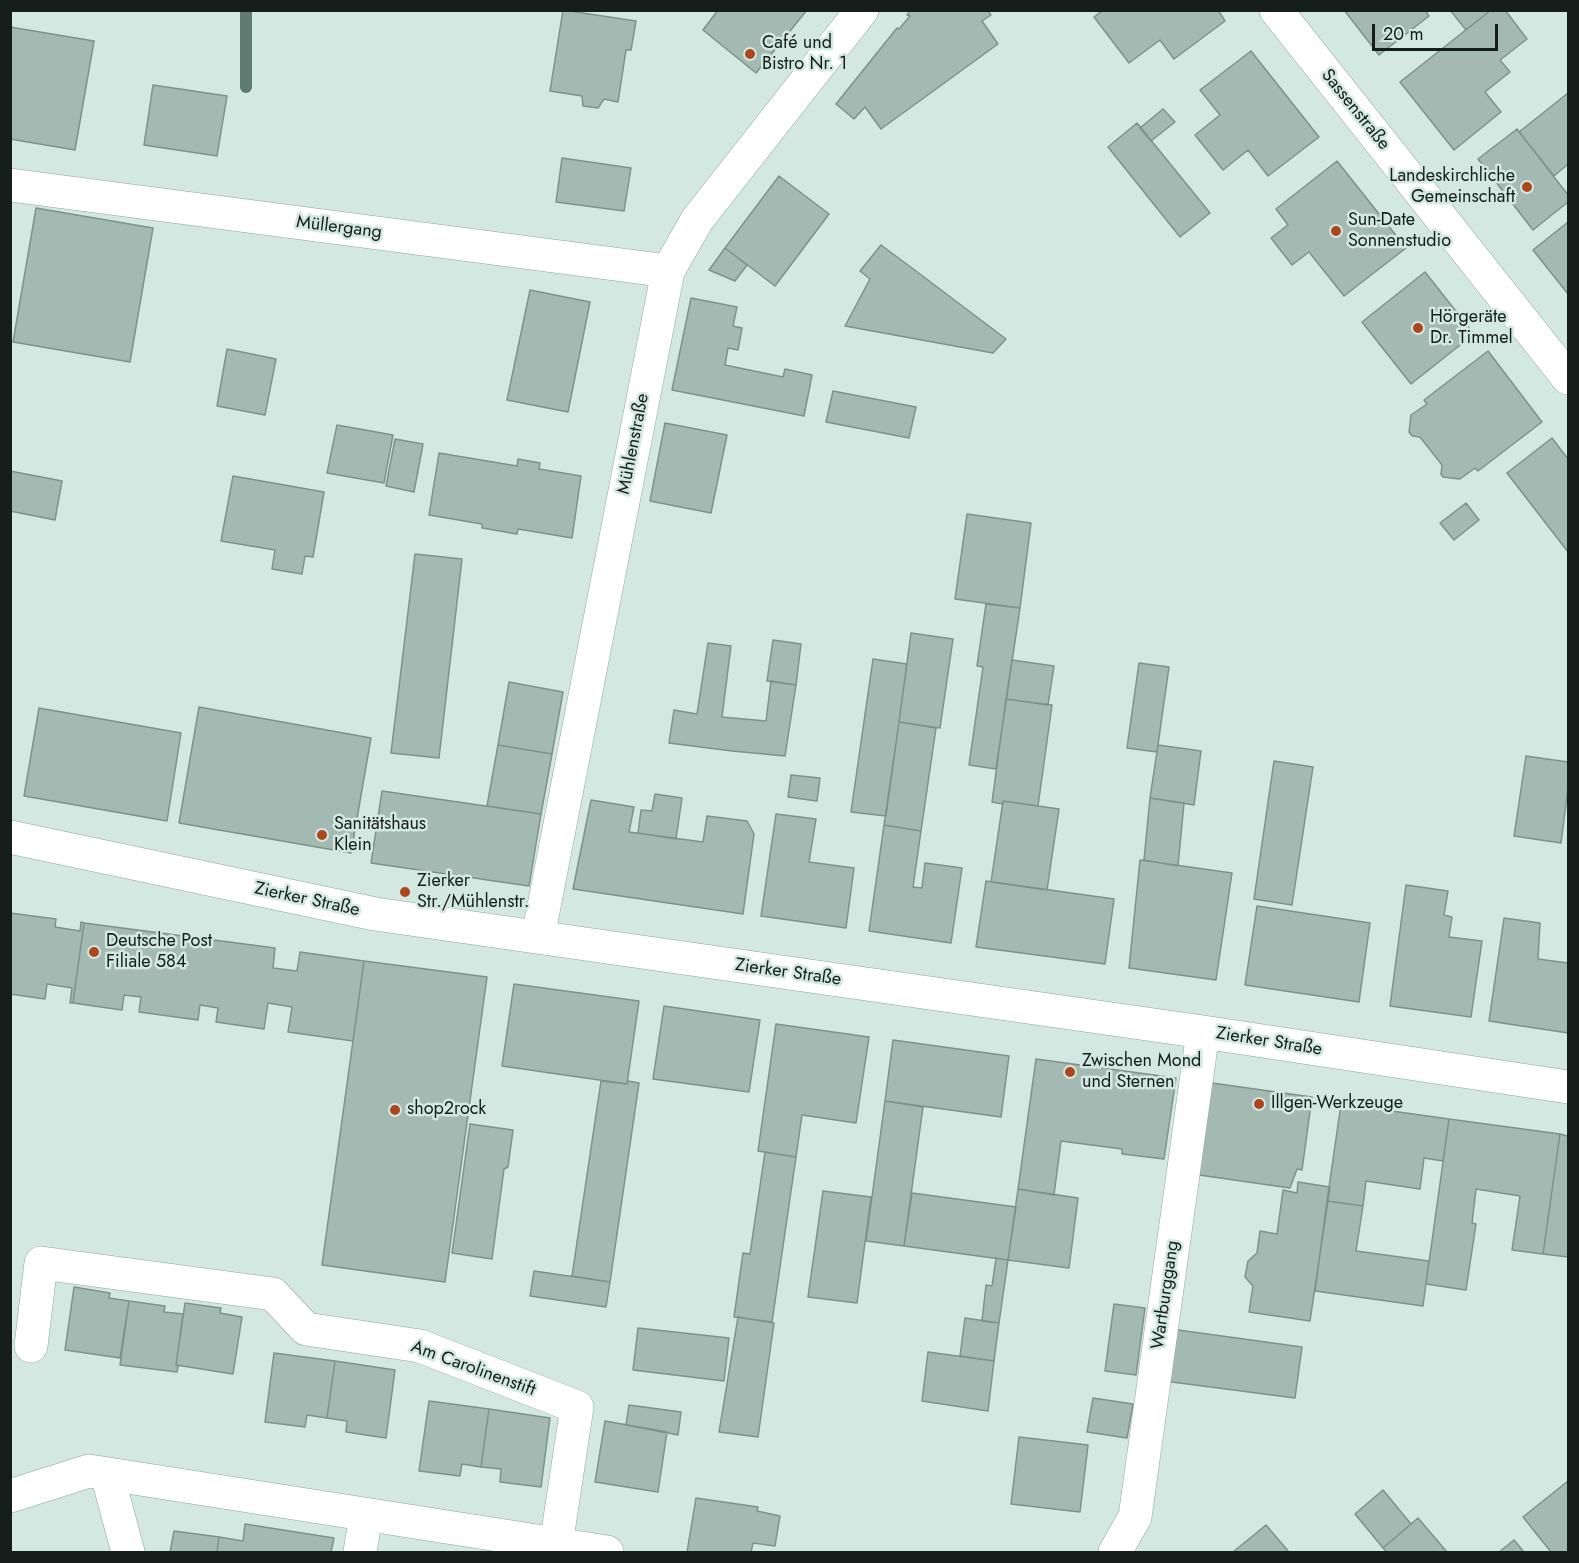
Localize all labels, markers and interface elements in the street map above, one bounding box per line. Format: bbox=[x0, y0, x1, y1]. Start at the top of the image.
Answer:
scale bar bbox=[1375, 12, 1501, 50]
text: 20 m bbox=[1383, 21, 1423, 47]
place label: Café und Bistro Nr. 1 bbox=[762, 33, 847, 76]
marker: Café und Bistro Nr. 1 bbox=[743, 47, 757, 61]
street label: Sassenstraße bbox=[1316, 65, 1394, 155]
place label: Landeskirchliche Gemeinschaft bbox=[1389, 166, 1515, 208]
marker: Landeskirchliche Gemeinschaft bbox=[1520, 180, 1534, 194]
place label: Sun-Date Sonnenstudio bbox=[1348, 210, 1451, 252]
street label: Müllergang bbox=[295, 212, 383, 244]
marker: Sun-Date Sonnenstudio bbox=[1329, 224, 1343, 238]
place label: Hörgeräte Dr. Timmel bbox=[1430, 307, 1513, 350]
marker: Hörgeräte Dr. Timmel bbox=[1411, 321, 1425, 335]
street label: Mühlenstraße bbox=[614, 392, 654, 496]
place label: Sanitätshaus Klein bbox=[334, 814, 426, 856]
marker: Sanitätshaus Klein bbox=[315, 828, 329, 842]
place label: Zierker Str./Mühlenstr. bbox=[417, 871, 529, 914]
street label: Zierker Straße bbox=[252, 878, 362, 922]
marker: Zierker Str./Mühlenstr. bbox=[398, 885, 412, 899]
place label: Deutsche Post Filiale 584 bbox=[106, 931, 212, 974]
marker: Deutsche Post Filiale 584 bbox=[87, 945, 101, 959]
street label: Zierker Straße bbox=[734, 955, 842, 991]
street label: Zierker Straße bbox=[1215, 1023, 1323, 1061]
place label: Zwischen Mond und Sternen bbox=[1082, 1051, 1201, 1094]
marker: Zwischen Mond und Sternen bbox=[1063, 1065, 1077, 1079]
place label: Illgen-Werkzeuge bbox=[1271, 1093, 1403, 1115]
marker: Illgen-Werkzeuge bbox=[1252, 1097, 1266, 1111]
place label: shop2rock bbox=[407, 1099, 486, 1121]
marker: shop2rock bbox=[388, 1103, 402, 1117]
street label: Wartburggang bbox=[1148, 1239, 1184, 1351]
street label: Am Carolinenstift bbox=[408, 1336, 538, 1402]

